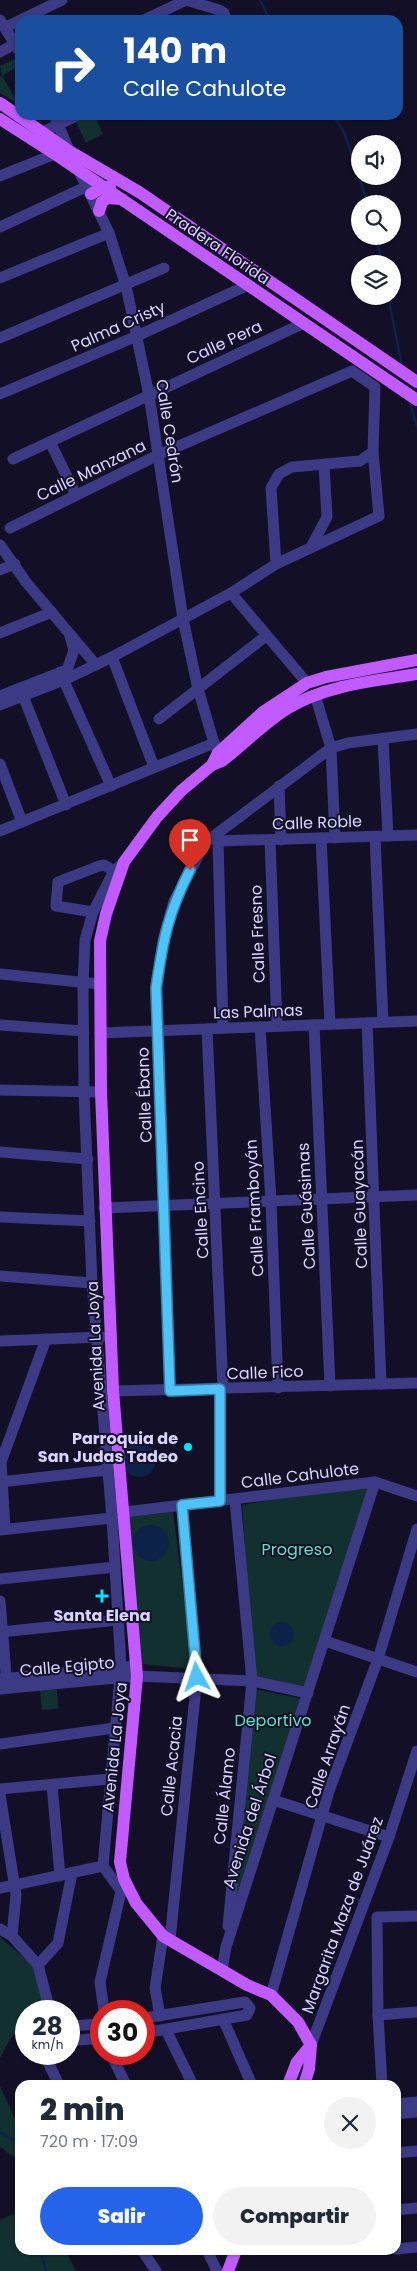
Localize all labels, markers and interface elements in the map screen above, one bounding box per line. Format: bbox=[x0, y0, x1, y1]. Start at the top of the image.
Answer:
text: 140 m bbox=[123, 26, 227, 75]
icon: right bbox=[40, 35, 105, 100]
text: Calle Cahulote bbox=[123, 73, 286, 104]
map controls bbox=[351, 135, 401, 305]
button: sound bbox=[351, 135, 401, 185]
button: search bbox=[351, 195, 401, 245]
street label: Pradera Florida bbox=[161, 203, 275, 290]
button: layers bbox=[351, 255, 401, 305]
street label: Palma Cristy bbox=[67, 295, 169, 358]
street label: Calle Pera bbox=[183, 315, 266, 370]
street label: Calle Cedrón bbox=[150, 378, 189, 485]
street label: Calle Manzana bbox=[33, 434, 150, 507]
street label: Calle Roble bbox=[272, 809, 362, 836]
pin bbox=[169, 819, 211, 870]
icon: arrive bbox=[176, 826, 204, 854]
street label: Calle Fresno bbox=[244, 885, 271, 983]
street label: Las Palmas bbox=[213, 998, 303, 1025]
street label: Calle Ébano bbox=[131, 1047, 158, 1143]
street label: Calle Framboyán bbox=[239, 1139, 270, 1277]
street label: Calle Guayacán bbox=[346, 1139, 373, 1269]
street label: Calle Guásimas bbox=[292, 1142, 321, 1270]
street label: Calle Encino bbox=[186, 1161, 215, 1259]
street label: Avenida La Joya bbox=[81, 1280, 110, 1412]
street label: Calle Fico bbox=[226, 1360, 304, 1385]
place label: Parroquia de San Judas Tadeo bbox=[38, 1427, 178, 1468]
marker: Parroquia de San Judas Tadeo bbox=[182, 1441, 194, 1453]
street label: Calle Cahulote bbox=[240, 1457, 360, 1494]
park label: Progreso bbox=[262, 1538, 332, 1561]
marker: Santa Elena bbox=[95, 1589, 109, 1603]
place label: Santa Elena bbox=[53, 1604, 151, 1627]
position arrow bbox=[170, 1650, 222, 1702]
street label: Calle Egipto bbox=[19, 1651, 115, 1682]
street label: Avenida La Joya bbox=[96, 1681, 133, 1813]
street label: Calle Arrayán bbox=[299, 1701, 356, 1811]
park label: Deportivo bbox=[234, 1709, 312, 1732]
street label: Calle Acacia bbox=[155, 1715, 188, 1817]
street label: Calle Álamo bbox=[208, 1746, 241, 1846]
street label: Avenida del Árbol bbox=[217, 1751, 282, 1891]
street label: Margarita Maza de Juárez bbox=[296, 1814, 389, 2017]
speed limit sign: 30 bbox=[90, 2000, 155, 2065]
text: 28 bbox=[32, 2009, 63, 2044]
text: km/h bbox=[32, 2036, 63, 2053]
text: 2 min bbox=[40, 2088, 125, 2131]
button: close bbox=[324, 2097, 376, 2149]
text: 720 m · 17:09 bbox=[40, 2130, 138, 2153]
button: Salir bbox=[40, 2187, 203, 2245]
button: Compartir bbox=[213, 2187, 376, 2245]

